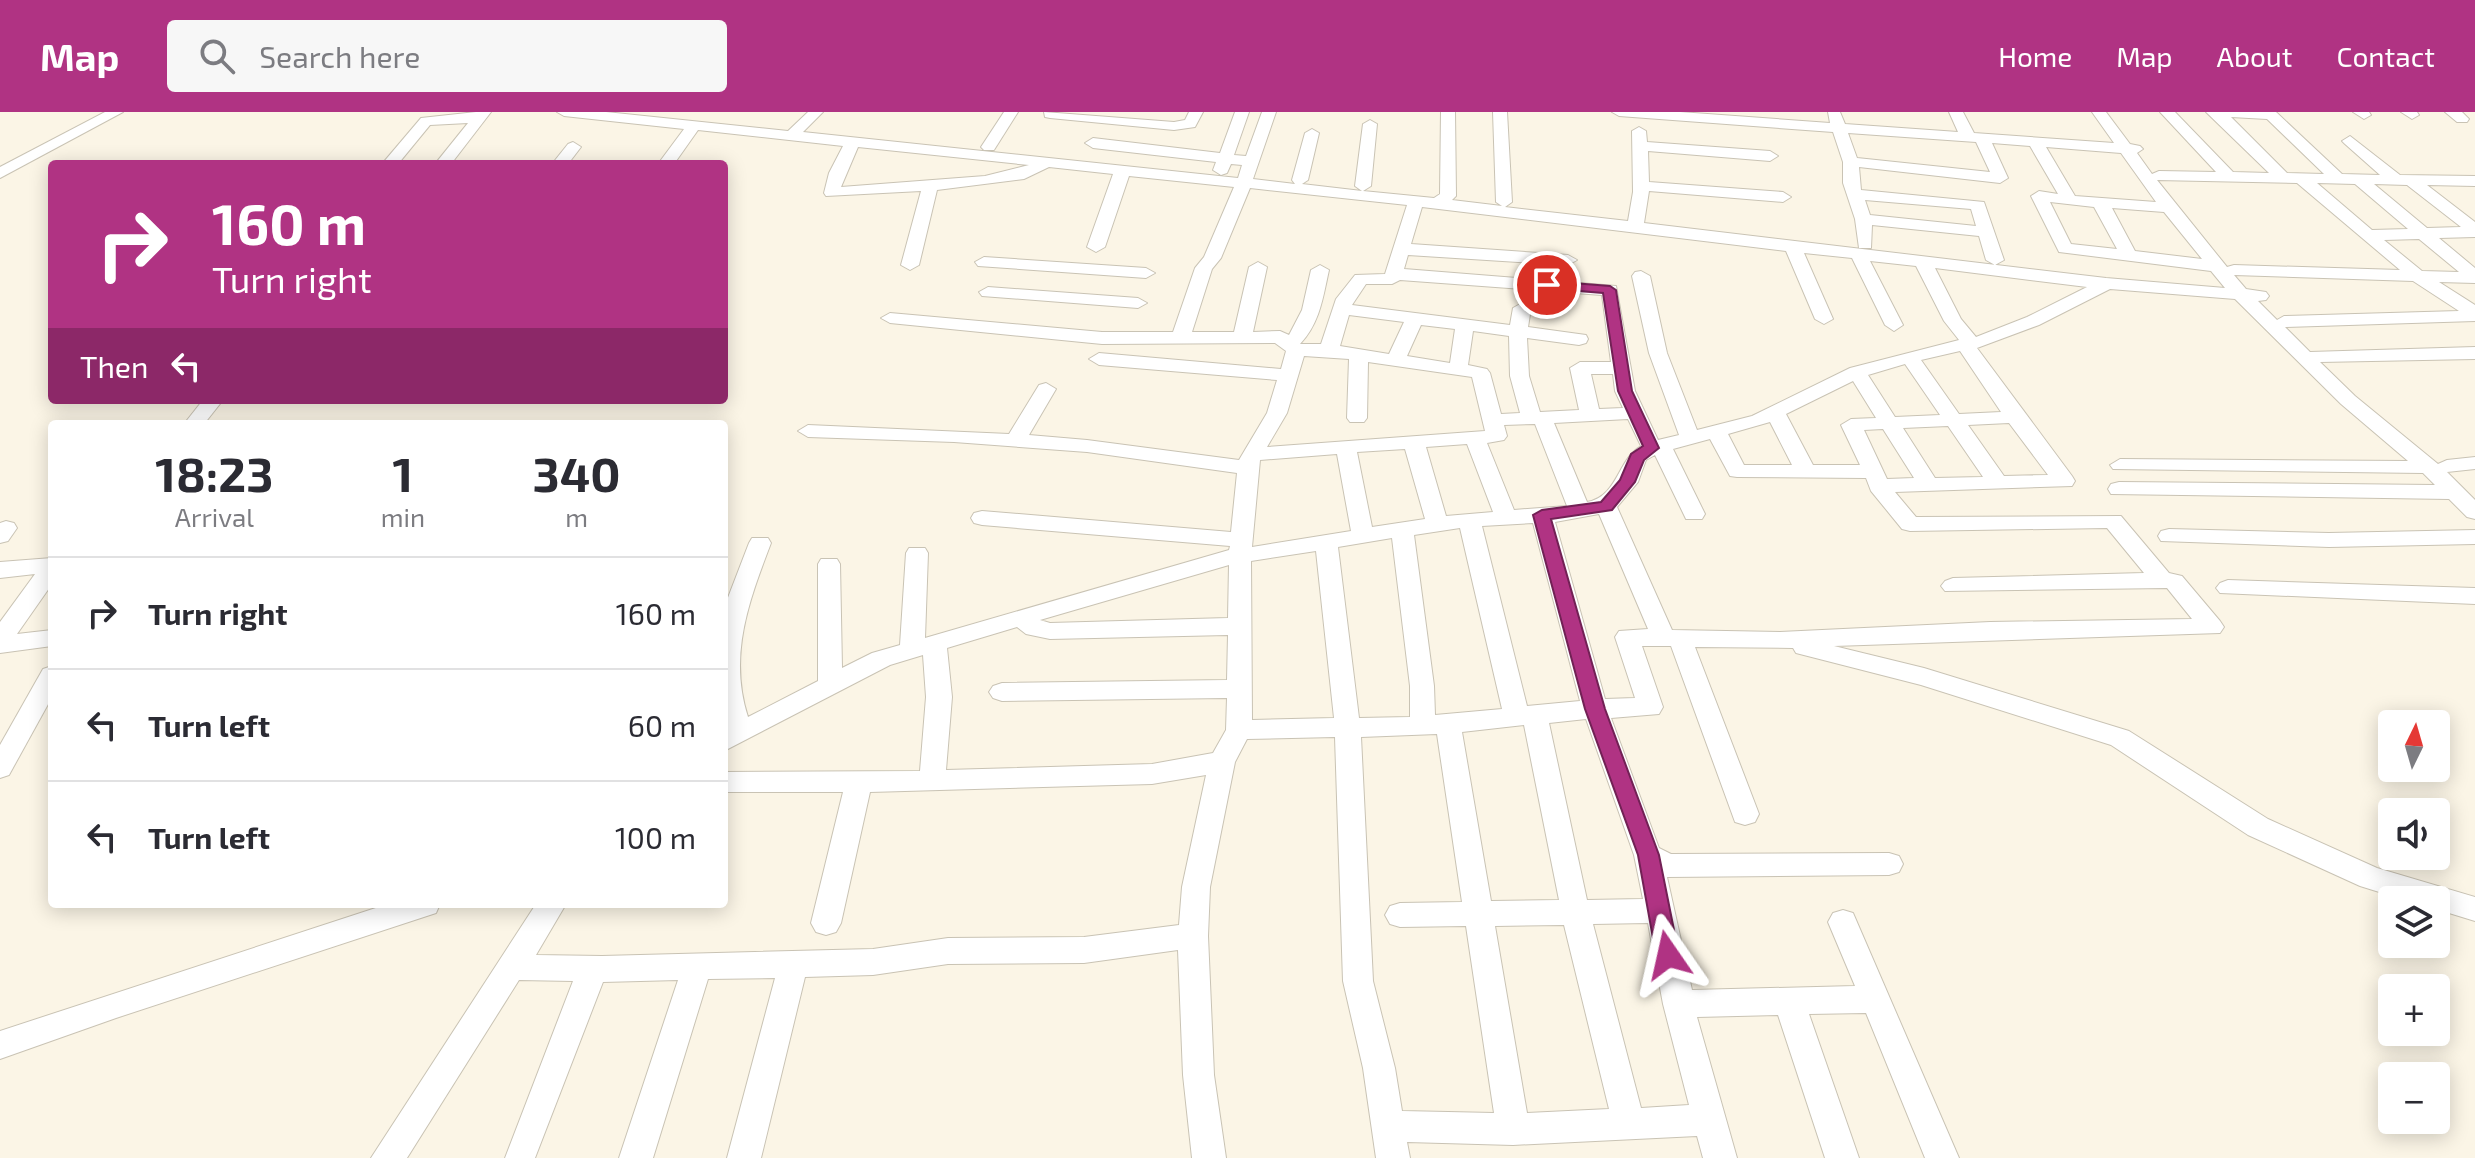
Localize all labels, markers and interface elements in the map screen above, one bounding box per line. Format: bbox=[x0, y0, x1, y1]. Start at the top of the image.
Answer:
search box bbox=[167, 20, 727, 92]
text: Map bbox=[40, 33, 119, 79]
icon: search bbox=[195, 34, 239, 78]
text: Search here bbox=[259, 38, 420, 74]
text: Home bbox=[1998, 39, 2072, 73]
text: Map bbox=[2116, 39, 2173, 73]
text: About bbox=[2217, 39, 2292, 73]
text: Contact bbox=[2336, 39, 2435, 73]
text: 160 m bbox=[212, 189, 366, 256]
icon: right bbox=[80, 192, 184, 296]
pin bbox=[1513, 251, 1581, 319]
text: Turn right bbox=[212, 257, 372, 300]
icon: arrive bbox=[1525, 263, 1569, 307]
icon: left bbox=[164, 344, 208, 388]
text: Then bbox=[80, 348, 148, 384]
text: 18:23 bbox=[155, 444, 273, 502]
text: 1 bbox=[393, 444, 413, 502]
text: 340 bbox=[533, 444, 621, 502]
text: Arrival bbox=[175, 501, 254, 532]
text: min bbox=[381, 501, 425, 532]
text: m bbox=[565, 501, 588, 532]
icon: right bbox=[80, 591, 124, 635]
text: Turn right bbox=[148, 595, 288, 631]
text: 160 m bbox=[616, 595, 696, 631]
icon: left bbox=[80, 703, 124, 747]
text: Turn left bbox=[148, 707, 270, 743]
text: 60 m bbox=[628, 707, 696, 743]
north arrow bbox=[2378, 710, 2450, 782]
map controls bbox=[2378, 710, 2450, 1134]
button: sound bbox=[2378, 798, 2450, 870]
icon: left bbox=[80, 815, 124, 859]
text: Turn left bbox=[148, 819, 270, 855]
text: 100 m bbox=[615, 819, 696, 855]
button: layers bbox=[2378, 886, 2450, 958]
position arrow bbox=[1626, 913, 1710, 997]
button: + bbox=[2378, 974, 2450, 1046]
button: − bbox=[2378, 1062, 2450, 1134]

